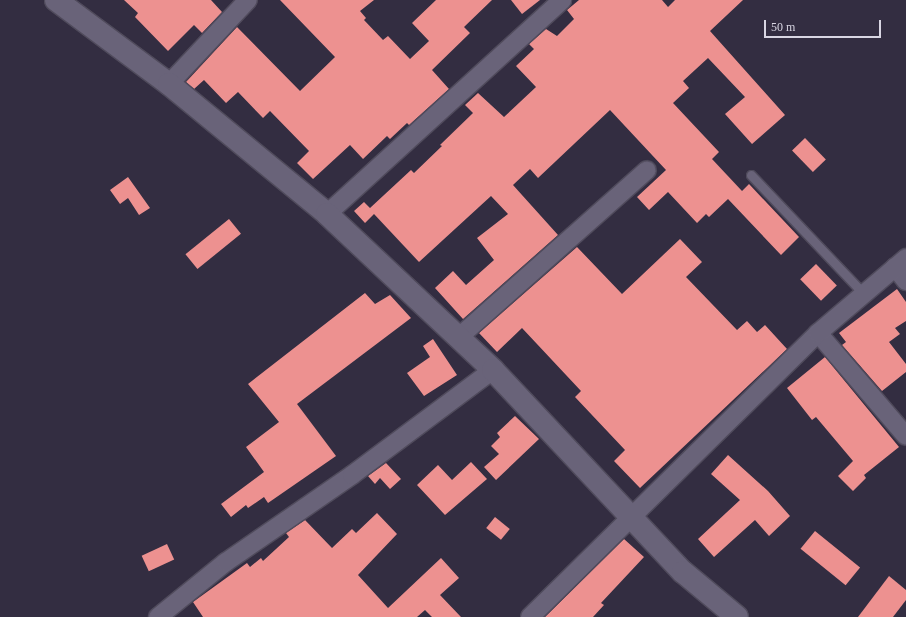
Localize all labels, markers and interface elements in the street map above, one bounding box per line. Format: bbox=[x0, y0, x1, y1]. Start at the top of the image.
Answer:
scale bar bbox=[766, 12, 883, 38]
text: 50 m bbox=[771, 20, 795, 34]

